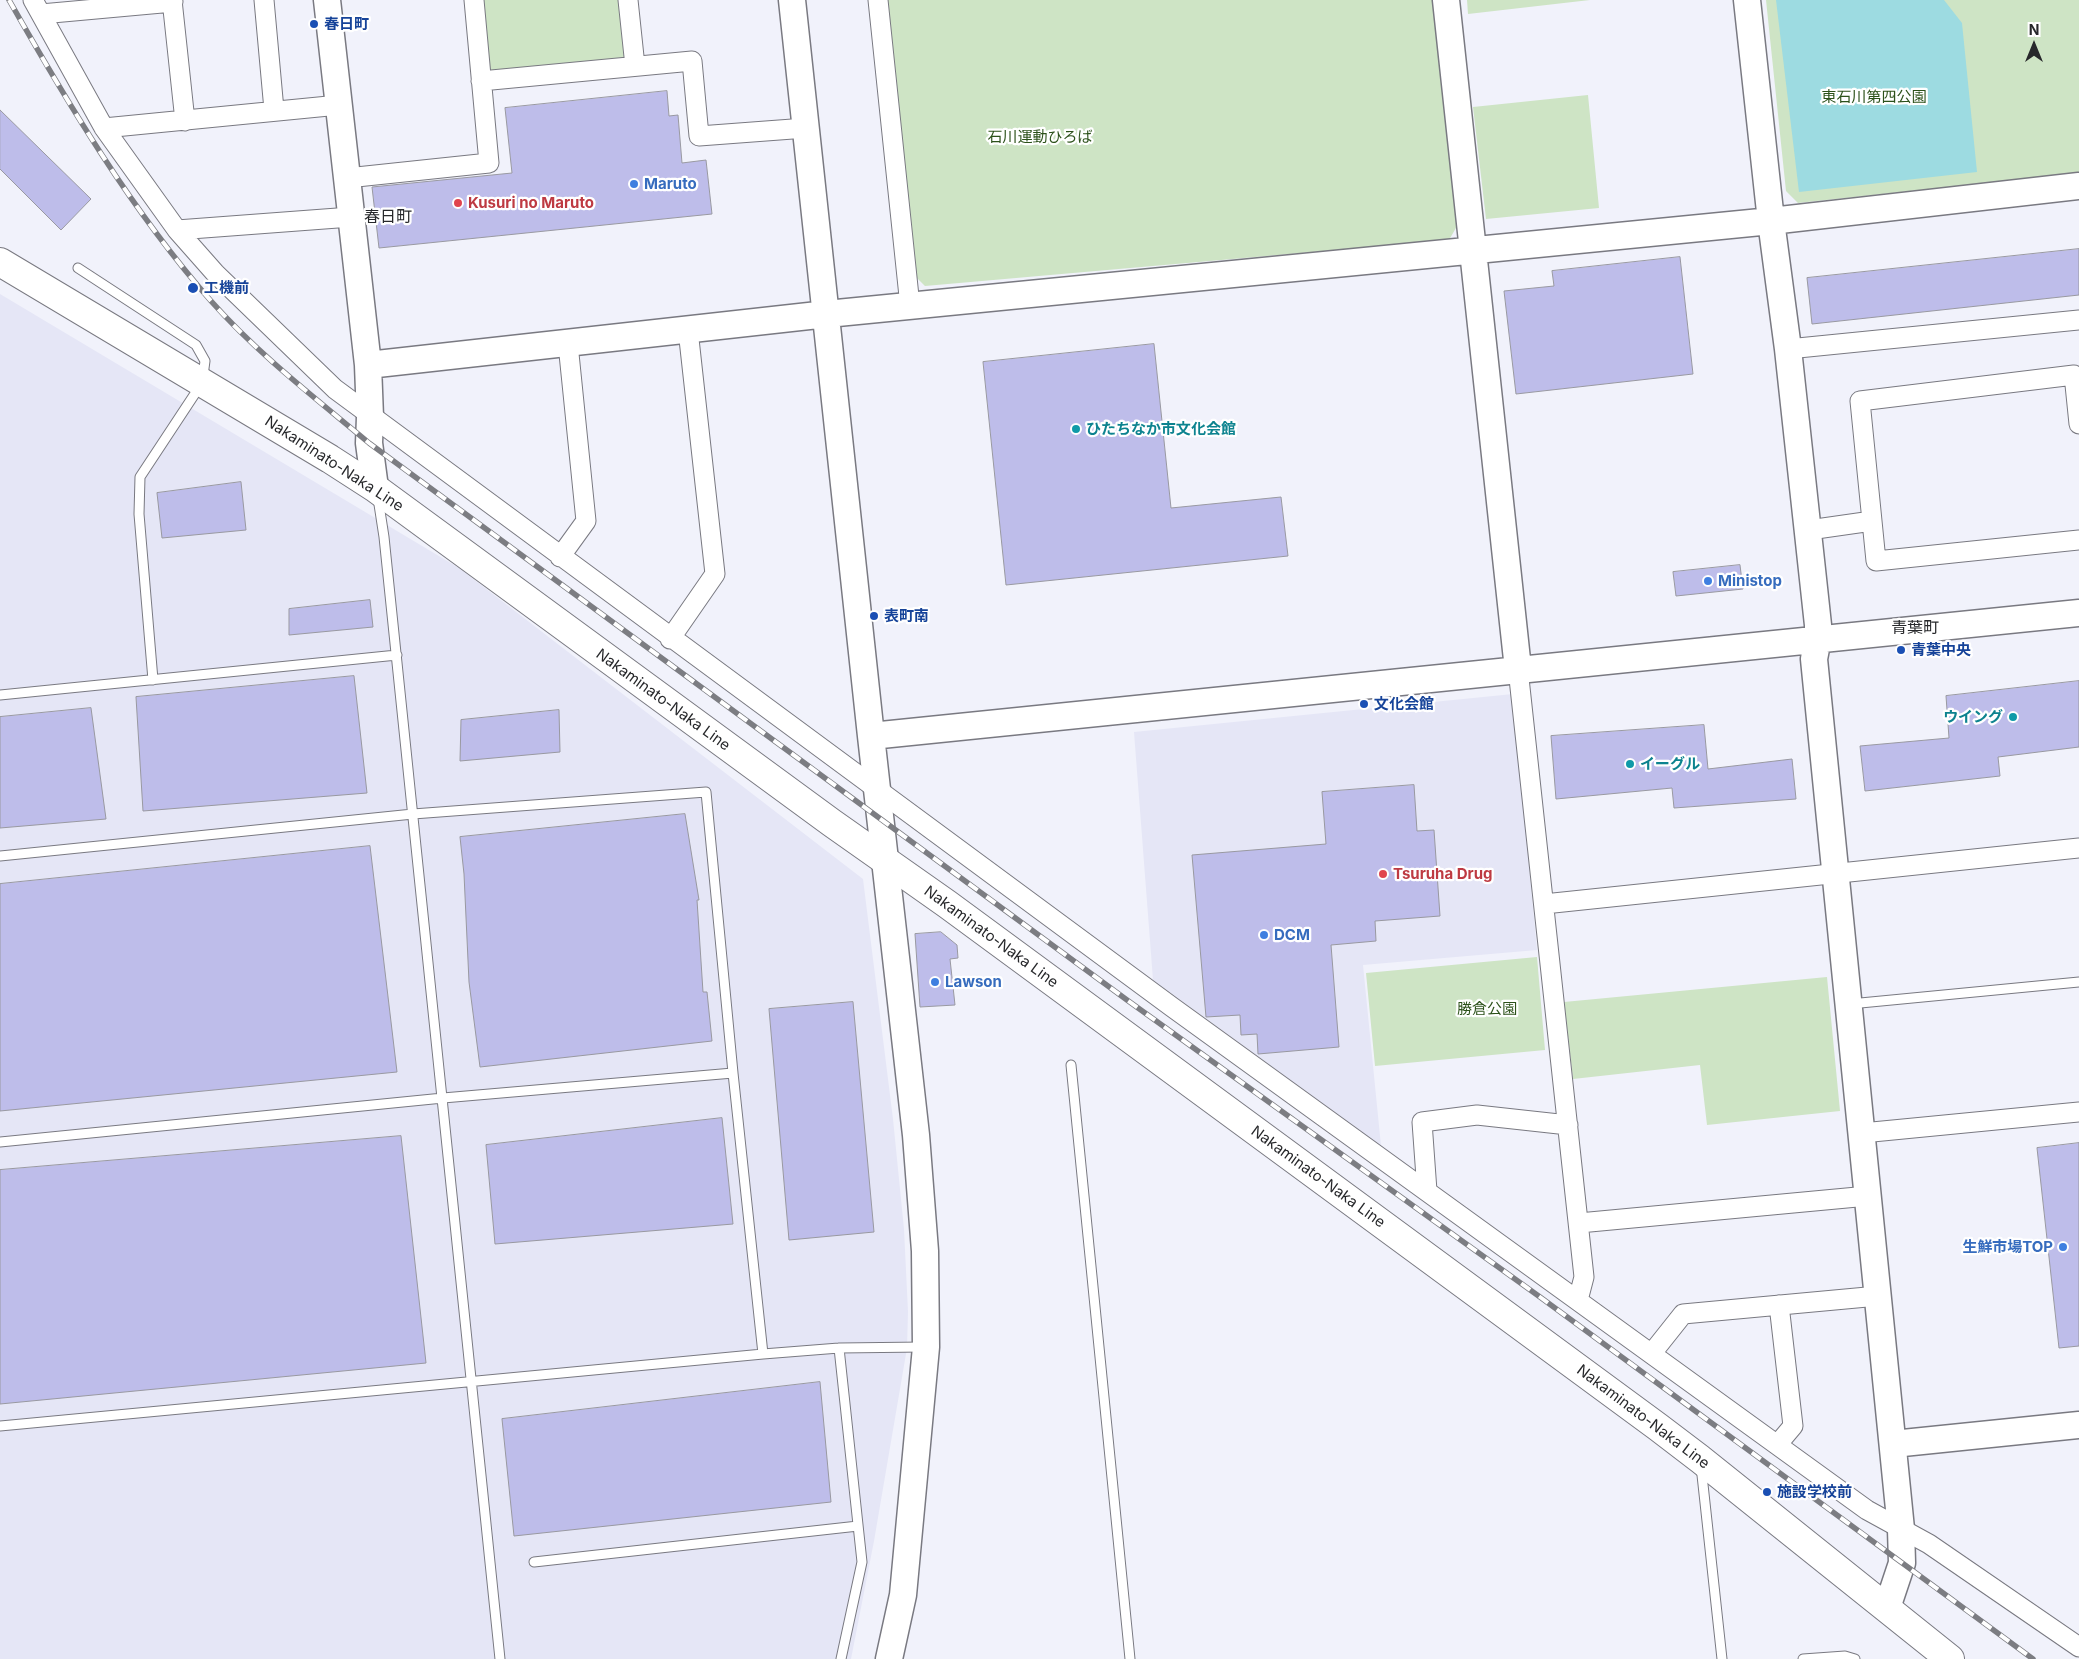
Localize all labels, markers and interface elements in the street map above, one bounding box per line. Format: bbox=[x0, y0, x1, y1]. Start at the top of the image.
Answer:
place label: 春日町 bbox=[324, 15, 369, 33]
marker: 春日町 bbox=[308, 18, 320, 30]
north arrow bbox=[2009, 20, 2059, 70]
text: N bbox=[2029, 21, 2039, 38]
park label: 東石川第四公園 bbox=[1822, 88, 1926, 106]
park label: 石川運動ひろば bbox=[988, 128, 1092, 146]
place label: Maruto bbox=[644, 175, 697, 193]
marker: Maruto bbox=[628, 178, 640, 190]
place label: Kusuri no Maruto bbox=[468, 194, 594, 212]
marker: Kusuri no Maruto bbox=[452, 197, 464, 209]
district label: 春日町 bbox=[364, 207, 412, 227]
place label: 工機前 bbox=[204, 279, 249, 297]
marker: 工機前 bbox=[186, 281, 200, 295]
street label: Nakaminato-Naka Line bbox=[261, 412, 407, 516]
place label: ひたちなか市文化会館 bbox=[1086, 420, 1236, 438]
marker: ひたちなか市文化会館 bbox=[1070, 423, 1082, 435]
place label: Ministop bbox=[1718, 572, 1782, 590]
marker: Ministop bbox=[1702, 575, 1714, 587]
place label: 表町南 bbox=[884, 607, 929, 625]
marker: 表町南 bbox=[868, 610, 880, 622]
district label: 青葉町 bbox=[1891, 618, 1939, 638]
place label: 青葉中央 bbox=[1911, 641, 1971, 659]
marker: 青葉中央 bbox=[1895, 644, 1907, 656]
street label: Nakaminato-Naka Line bbox=[592, 645, 734, 755]
place label: 文化会館 bbox=[1374, 695, 1434, 713]
marker: 文化会館 bbox=[1358, 698, 1370, 710]
place label: ウイング bbox=[1943, 708, 2003, 726]
marker: ウイング bbox=[2007, 711, 2019, 723]
place label: イーグル bbox=[1640, 755, 1700, 773]
marker: イーグル bbox=[1624, 758, 1636, 770]
place label: Tsuruha Drug bbox=[1393, 865, 1492, 883]
marker: Tsuruha Drug bbox=[1377, 868, 1389, 880]
street label: Nakaminato-Naka Line bbox=[920, 882, 1062, 992]
place label: DCM bbox=[1274, 926, 1310, 944]
marker: DCM bbox=[1258, 929, 1270, 941]
place label: Lawson bbox=[945, 973, 1002, 991]
marker: Lawson bbox=[929, 976, 941, 988]
park label: 勝倉公園 bbox=[1457, 1000, 1517, 1018]
street label: Nakaminato-Naka Line bbox=[1247, 1122, 1389, 1232]
place label: 生鮮市場TOP bbox=[1962, 1238, 2053, 1256]
marker: 生鮮市場TOP bbox=[2057, 1241, 2069, 1253]
street label: Nakaminato-Naka Line bbox=[1573, 1361, 1713, 1473]
place label: 施設学校前 bbox=[1777, 1483, 1852, 1501]
marker: 施設学校前 bbox=[1761, 1486, 1773, 1498]

